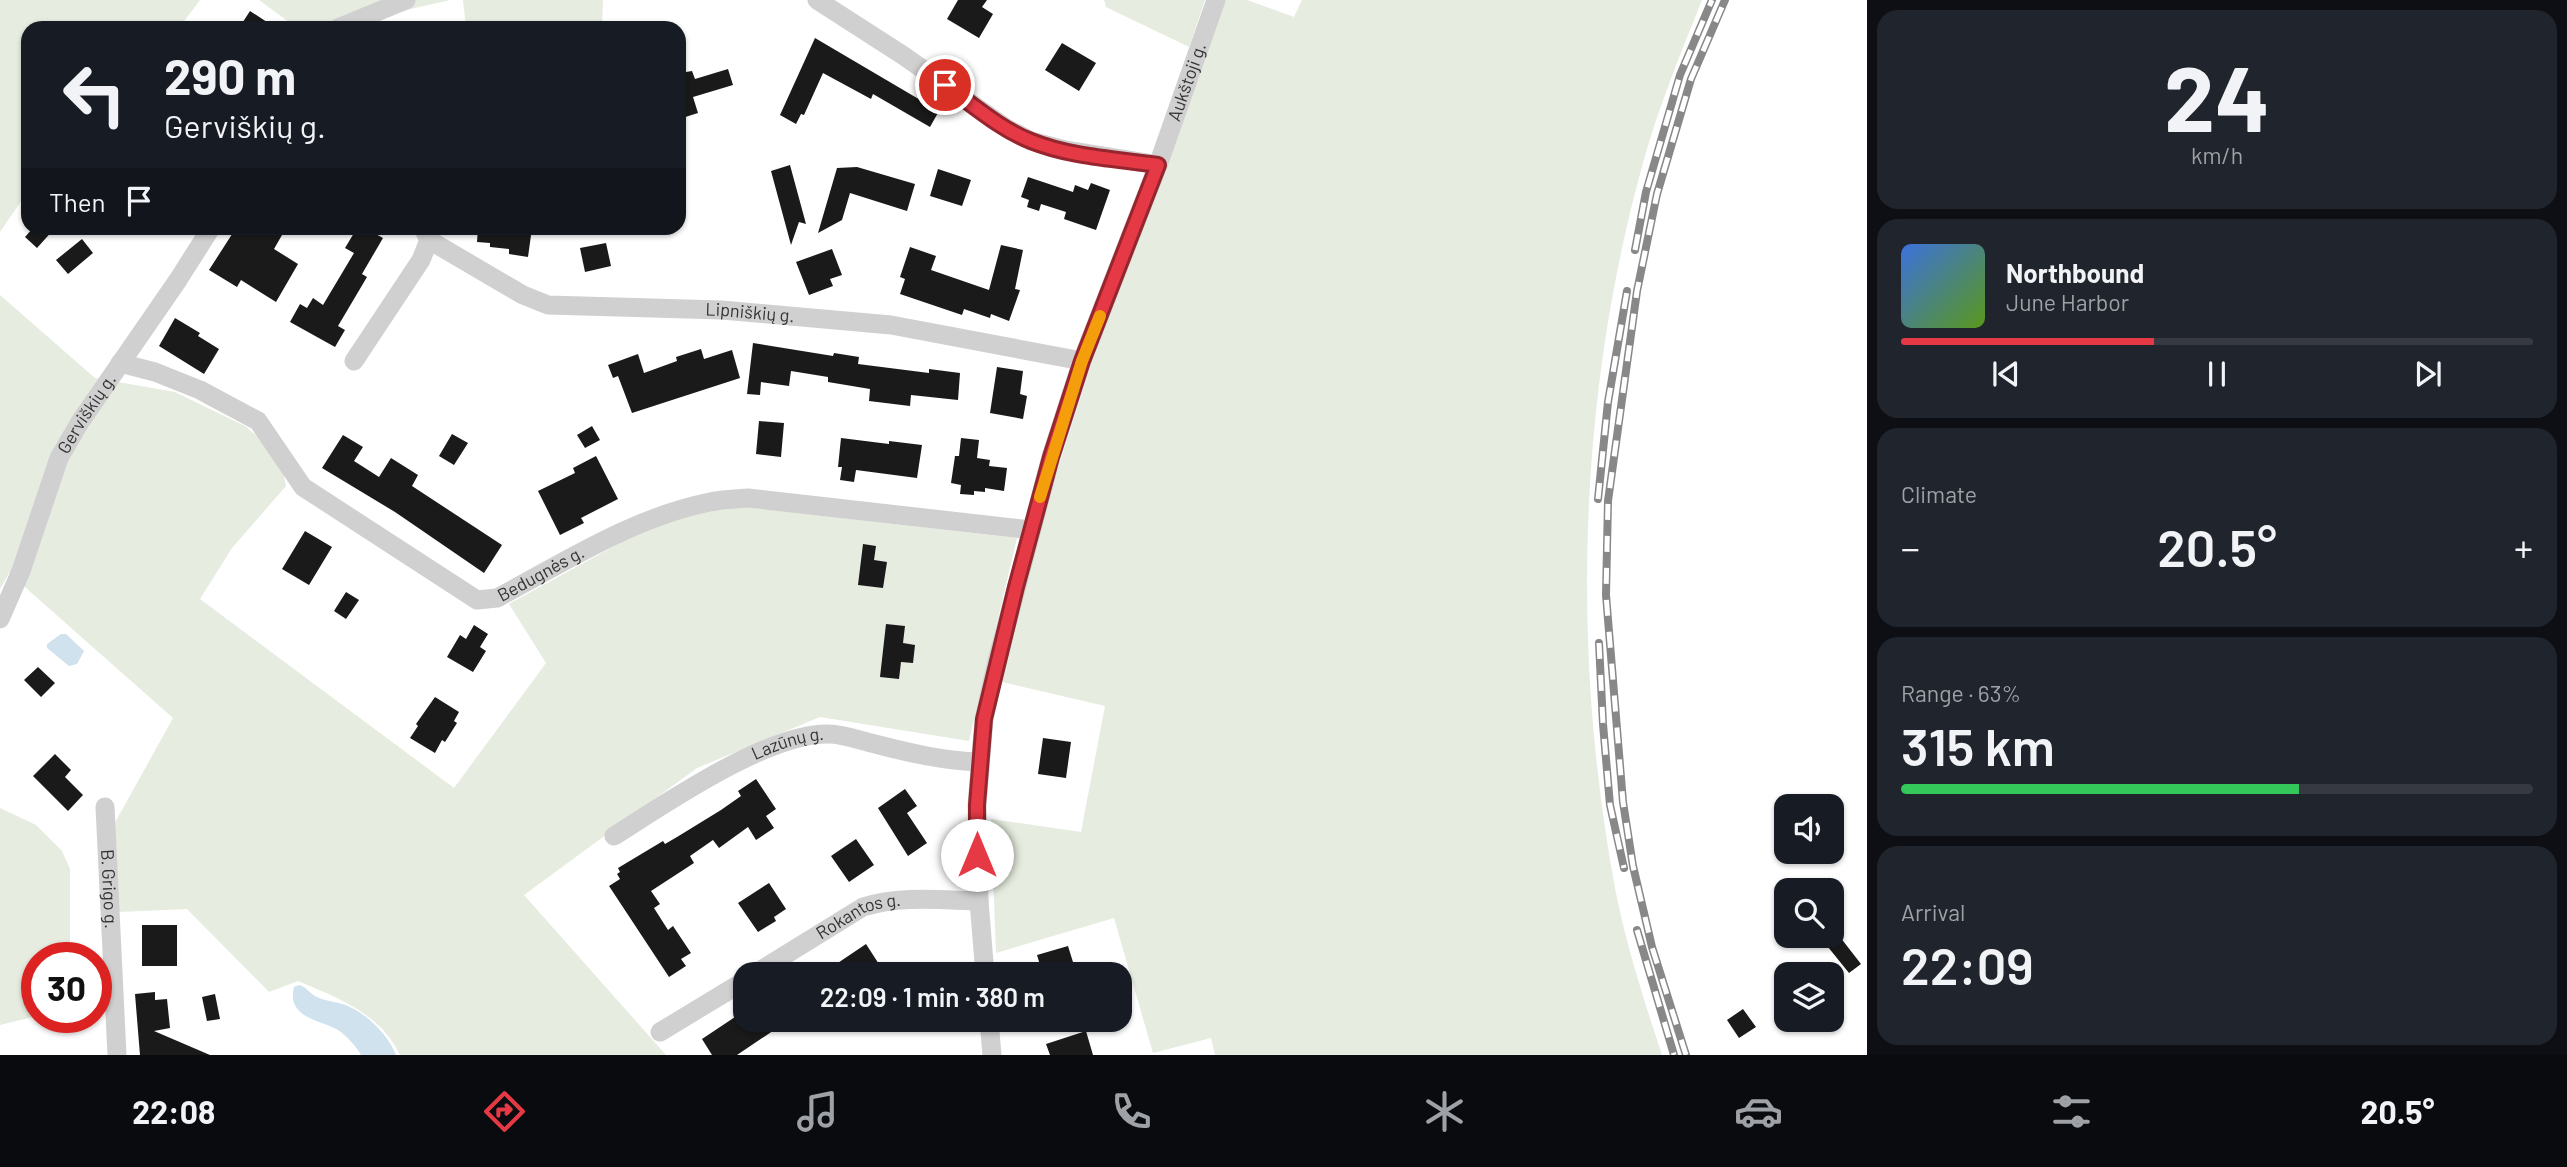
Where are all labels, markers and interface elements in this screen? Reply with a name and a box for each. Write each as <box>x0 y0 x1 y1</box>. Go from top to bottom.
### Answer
street label: Aukštoji g. <box>1162 40 1210 124</box>
text: 24 <box>2164 41 2270 150</box>
text: 290 m <box>164 46 296 105</box>
icon: left <box>49 49 140 140</box>
pin <box>915 55 975 115</box>
icon: arrive <box>926 66 964 104</box>
text: Gerviškių g. <box>164 106 326 144</box>
text: km/h <box>2191 141 2243 169</box>
icon: arrive <box>120 182 158 220</box>
text: Then <box>49 186 106 217</box>
text: Northbound <box>2006 257 2144 288</box>
text: June Harbor <box>2006 288 2129 316</box>
street label: Lipniškių g. <box>705 298 796 326</box>
icon: previous <box>1987 355 2025 393</box>
icon: pause <box>2198 355 2236 393</box>
icon: next <box>2409 355 2447 393</box>
street label: Gerviškių g. <box>52 369 120 457</box>
text: Climate <box>1901 480 1977 508</box>
text: 20.5° <box>2157 515 2277 577</box>
text: − <box>1901 524 1920 570</box>
text: + <box>2514 524 2533 570</box>
street label: Bedugnės g. <box>493 540 588 606</box>
text: Range · 63% <box>1901 679 2021 707</box>
text: 315 km <box>1901 714 2055 776</box>
street label: Lazūnų g. <box>748 722 825 764</box>
map controls <box>1774 794 1844 1032</box>
button: sound <box>1774 794 1844 864</box>
position arrow <box>940 818 1014 892</box>
street label: B. Grigo g. <box>97 849 123 929</box>
button: search <box>1774 878 1844 948</box>
street label: Rokantos g. <box>812 888 902 943</box>
text: Arrival <box>1901 898 1965 926</box>
text: 22:09 <box>1901 933 2034 995</box>
speed limit sign: 30 <box>21 942 112 1033</box>
button: layers <box>1774 962 1844 1032</box>
text: 22:09 · 1 min · 380 m <box>820 981 1045 1012</box>
icon: directions <box>480 1087 529 1136</box>
icon: music <box>793 1087 842 1136</box>
icon: phone <box>1107 1087 1156 1136</box>
icon: climate <box>1420 1087 1469 1136</box>
icon: car <box>1734 1087 1783 1136</box>
icon: filters <box>2047 1087 2096 1136</box>
text: 22:08 <box>132 1092 215 1130</box>
text: 20.5° <box>2361 1092 2435 1130</box>

